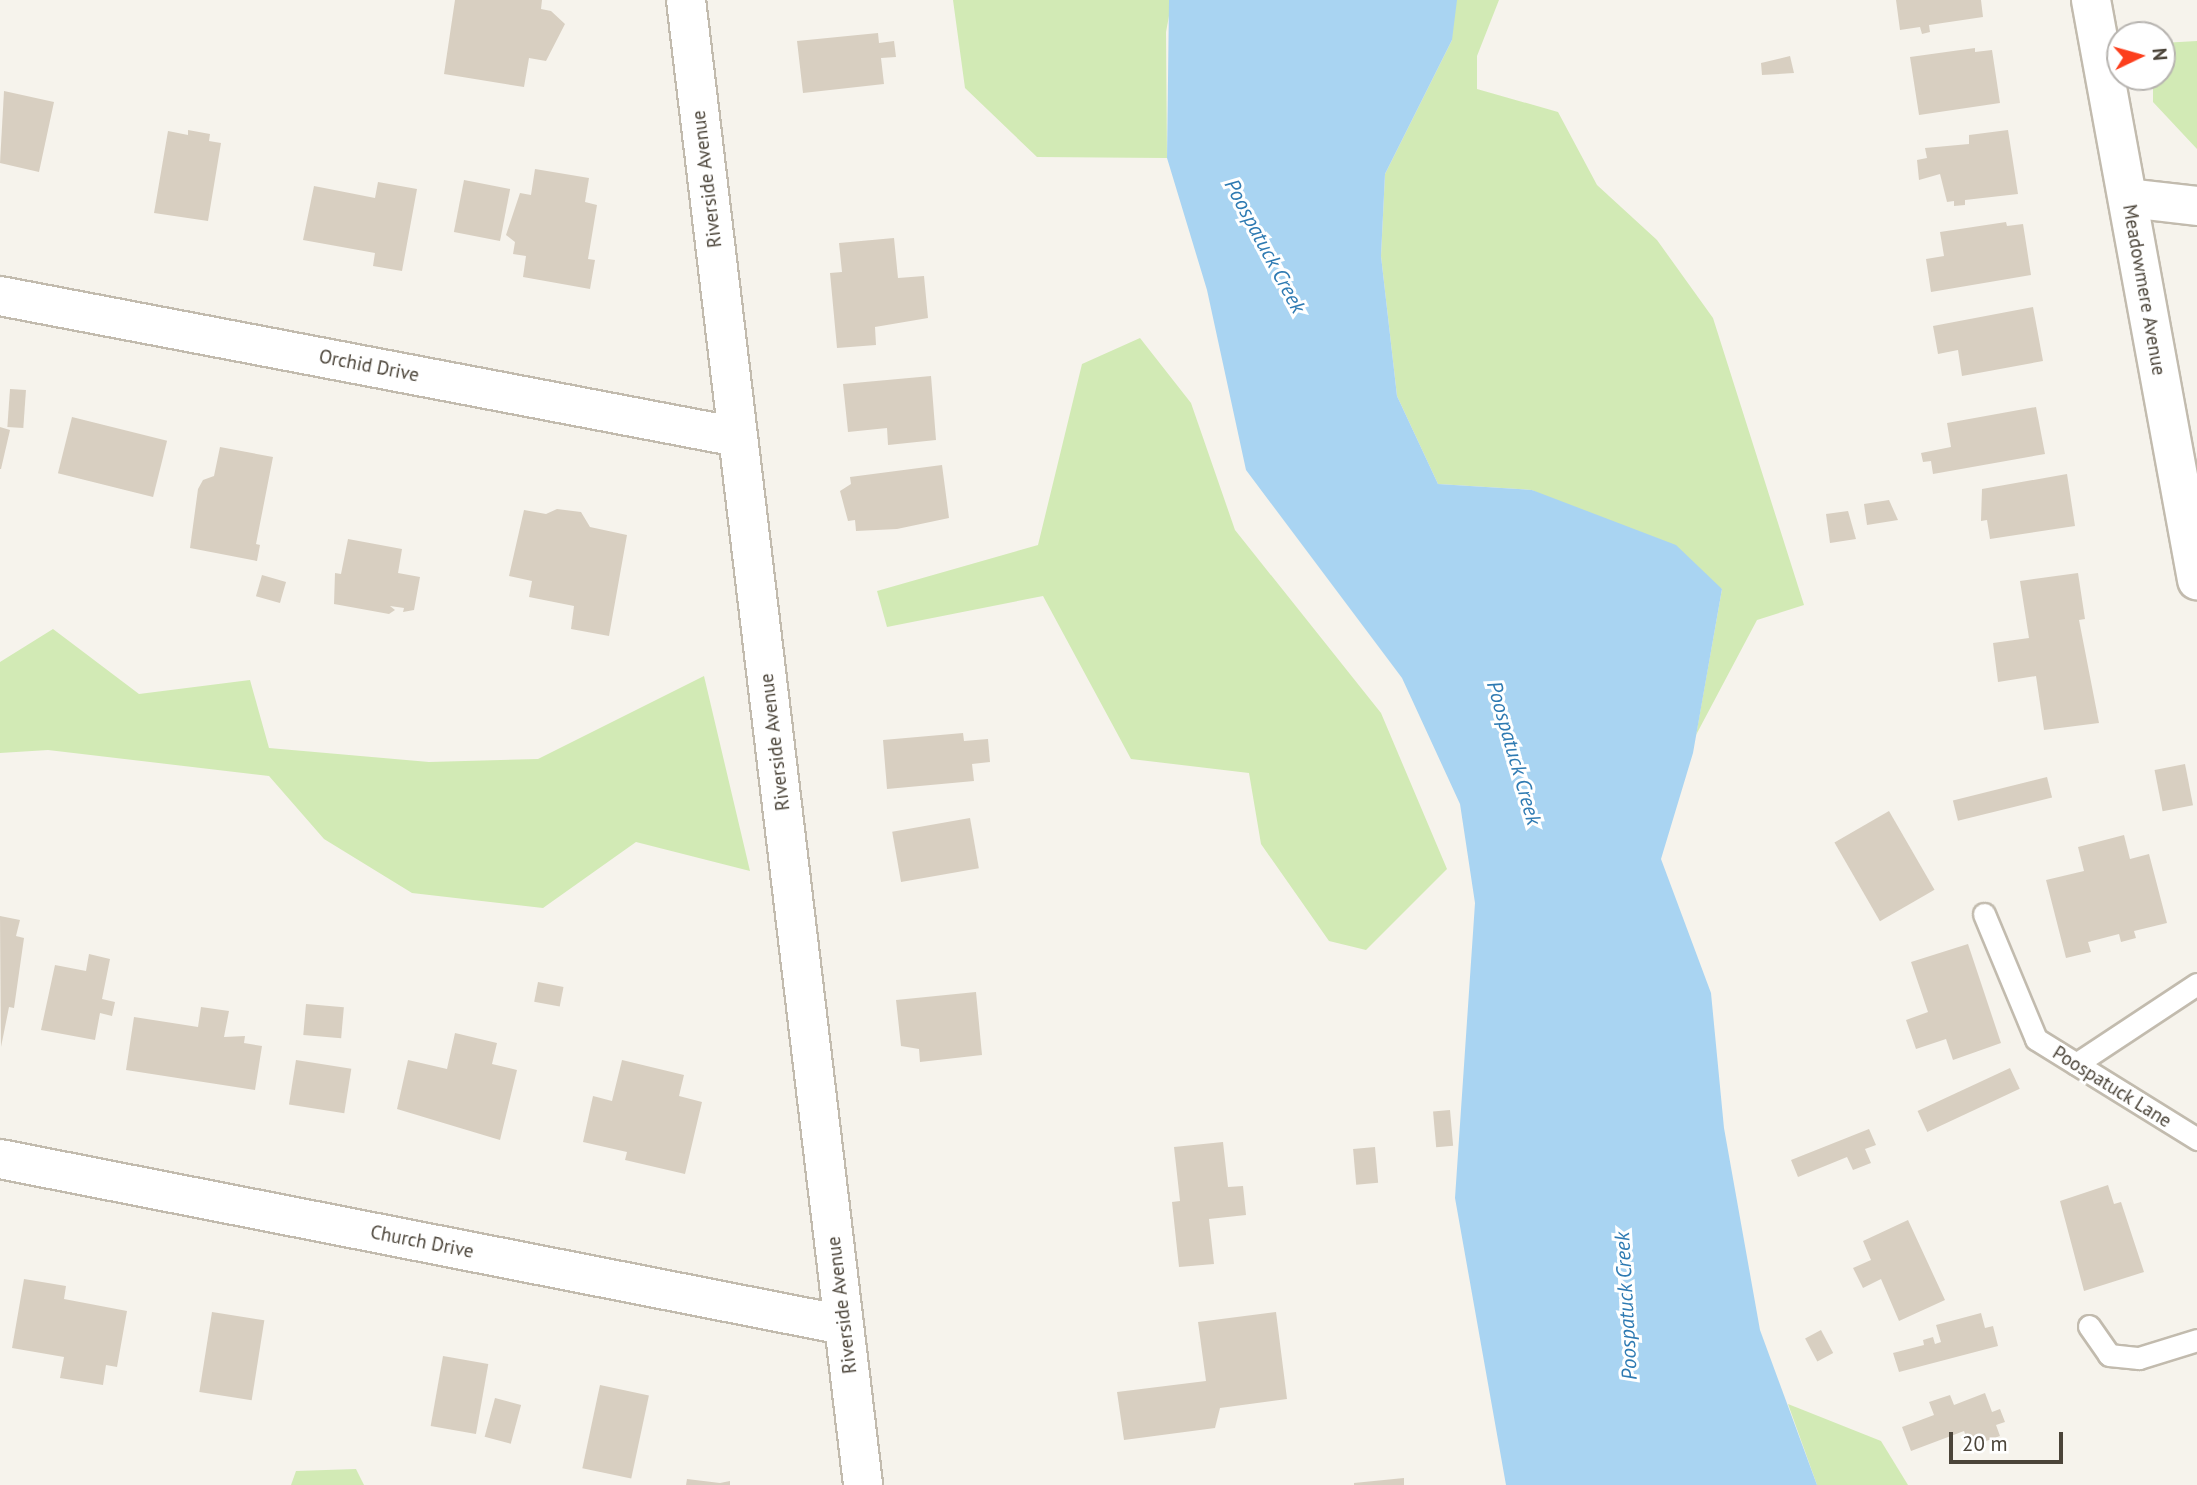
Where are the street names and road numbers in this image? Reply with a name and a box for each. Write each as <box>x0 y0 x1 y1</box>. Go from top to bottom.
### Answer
street label: Riverside Avenue <box>687 109 727 249</box>
street label: Meadowmere Avenue <box>2118 202 2170 378</box>
street label: Orchid Drive <box>317 345 421 387</box>
street label: Riverside Avenue <box>755 672 795 812</box>
street label: Poospatuck Lane <box>2048 1041 2176 1133</box>
street label: Church Drive <box>369 1221 475 1263</box>
street label: Riverside Avenue <box>822 1235 862 1375</box>

